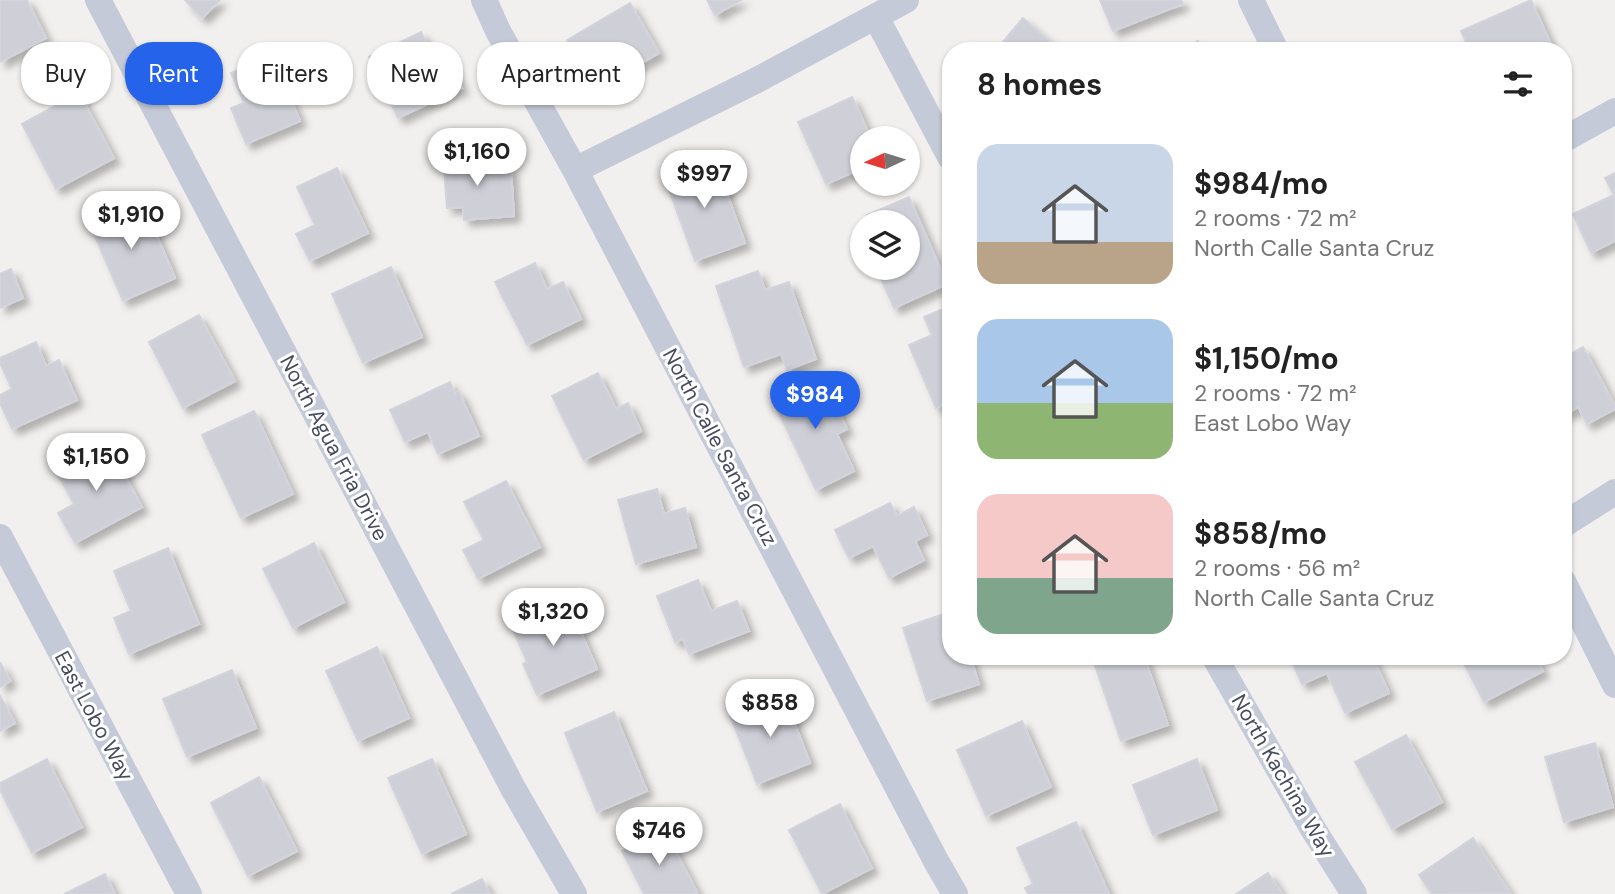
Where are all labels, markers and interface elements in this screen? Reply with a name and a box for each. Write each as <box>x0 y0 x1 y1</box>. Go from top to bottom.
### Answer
chip: Buy <box>21 42 111 105</box>
chip: Rent <box>125 42 223 105</box>
chip: Filters <box>237 42 353 105</box>
chip: New <box>367 42 463 105</box>
chip: Apartment <box>477 42 645 105</box>
text: 8 homes <box>977 65 1102 104</box>
icon: filters <box>1499 65 1537 103</box>
north arrow <box>850 126 920 196</box>
map controls <box>850 126 920 280</box>
pin: $1,160 <box>420 128 534 188</box>
text: $1,160 <box>443 136 511 166</box>
pin: $997 <box>663 150 745 210</box>
text: $997 <box>676 158 732 188</box>
text: $984/mo <box>1194 164 1328 203</box>
icon: home <box>1033 172 1117 256</box>
pin: $1,910 <box>74 191 188 251</box>
text: $1,910 <box>98 199 164 229</box>
text: 2 rooms · 72 m² <box>1194 203 1357 233</box>
button: layers <box>850 210 920 280</box>
text: North Calle Santa Cruz <box>1194 233 1434 263</box>
text: $1,150/mo <box>1194 339 1339 378</box>
street label: North Calle Santa Cruz <box>656 344 784 550</box>
icon: home <box>1033 347 1117 431</box>
street label: North Agua Fria Drive <box>273 350 395 546</box>
pin: $984 <box>774 372 856 431</box>
text: 2 rooms · 72 m² <box>1194 378 1357 408</box>
text: $984 <box>786 379 844 409</box>
text: East Lobo Way <box>1194 408 1351 438</box>
pin: $1,150 <box>39 434 153 493</box>
text: $1,150 <box>63 441 129 471</box>
text: $858/mo <box>1194 514 1327 553</box>
icon: home <box>1033 522 1117 606</box>
text: 2 rooms · 56 m² <box>1194 553 1360 583</box>
text: North Calle Santa Cruz <box>1194 583 1434 613</box>
pin: $1,320 <box>496 588 610 648</box>
text: $1,320 <box>517 596 589 626</box>
street label: East Lobo Way <box>48 646 140 786</box>
pin: $858 <box>729 680 811 739</box>
text: $858 <box>741 687 799 717</box>
street label: North Kachina Way <box>1225 689 1341 863</box>
pin: $746 <box>618 808 700 867</box>
text: $746 <box>632 815 686 845</box>

